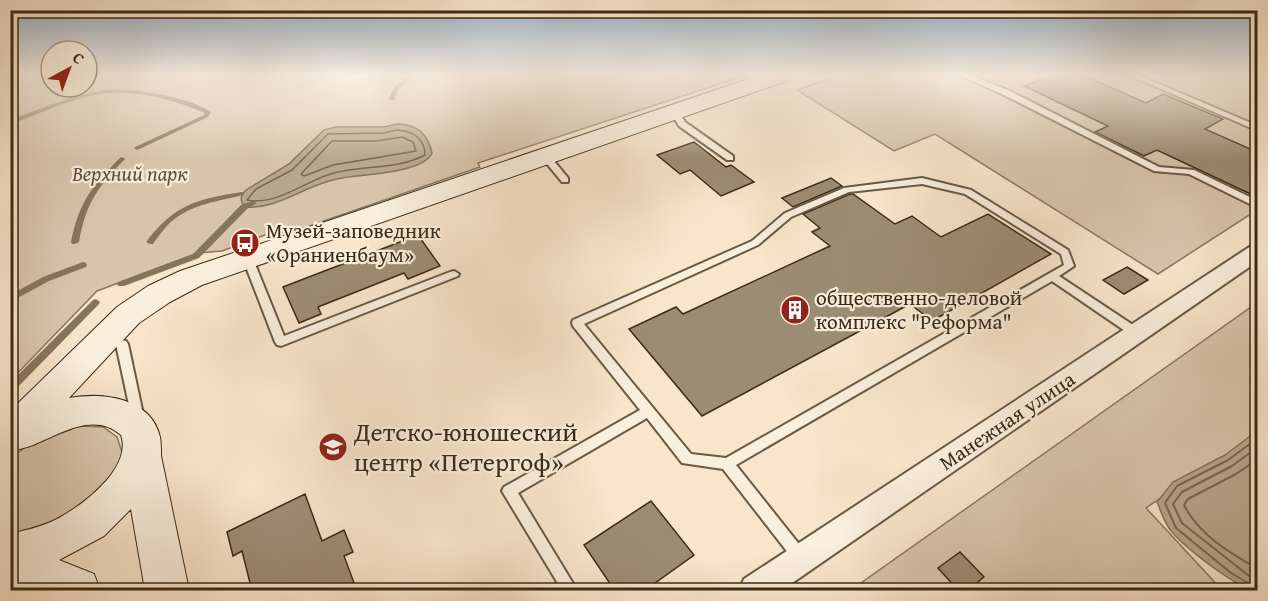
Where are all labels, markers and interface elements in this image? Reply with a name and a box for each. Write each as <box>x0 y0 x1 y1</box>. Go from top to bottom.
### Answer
north arrow <box>39 39 99 99</box>
text: С <box>68 46 90 70</box>
park label: Верхний парк <box>71 158 188 189</box>
place label: Музей-заповедник «Ораниенбаум» <box>266 215 441 270</box>
bus stop icon: Музей-заповедник «Ораниенбаум» <box>229 227 261 259</box>
place label: oбщеcтвенно-деловoй кoмплeкc "Peфoрма" <box>816 282 1022 337</box>
building icon: oбщеcтвенно-деловoй кoмплeкc "Peфoрма" <box>779 294 811 326</box>
street label: Манежная улица <box>933 364 1081 478</box>
place label: Детско-юношеский центр «Петергоф» <box>353 412 578 481</box>
school or university icon: Детско-юношеский центр «Петергоф» <box>317 431 349 463</box>

